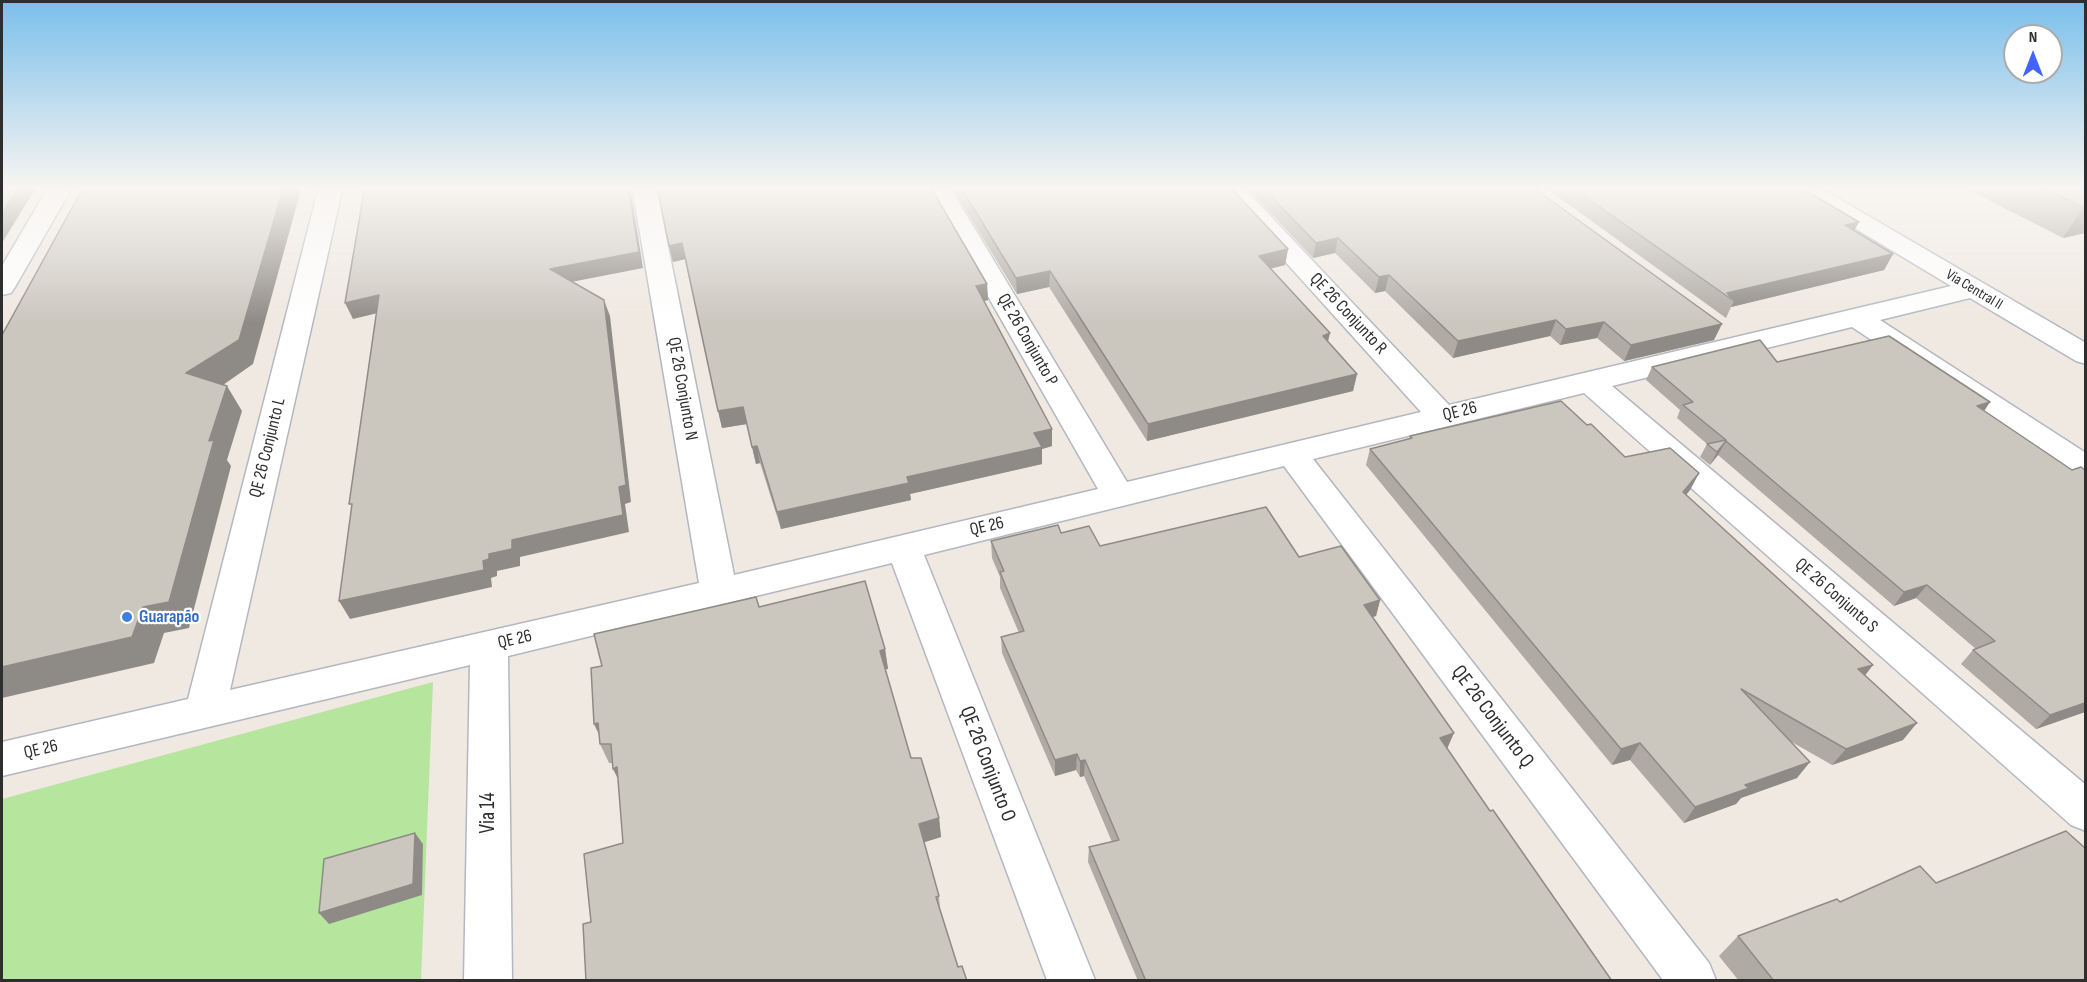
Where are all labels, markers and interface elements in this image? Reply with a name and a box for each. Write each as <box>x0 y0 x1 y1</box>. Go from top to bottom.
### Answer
north arrow <box>2003 24 2063 84</box>
text: N <box>2029 28 2037 47</box>
street label: Via Central II <box>1942 266 2006 314</box>
street label: QE 26 Conjunto R <box>1305 269 1391 359</box>
street label: QE 26 Conjunto P <box>992 290 1062 390</box>
street label: QE 26 Conjunto N <box>662 336 702 442</box>
street label: QE 26 Conjunto L <box>245 396 291 500</box>
street label: QE 26 <box>1441 397 1479 427</box>
street label: QE 26 <box>968 513 1006 541</box>
street label: QE 26 Conjunto S <box>1790 554 1882 638</box>
place label: Guarapão <box>139 606 199 628</box>
marker: Guarapão <box>120 610 134 624</box>
street label: QE 26 <box>496 626 534 654</box>
street label: QE 26 Conjunto Q <box>1445 661 1539 773</box>
street label: QE 26 Conjunto O <box>953 703 1021 825</box>
street label: QE 26 <box>22 736 60 764</box>
street label: Via 14 <box>476 793 502 833</box>

